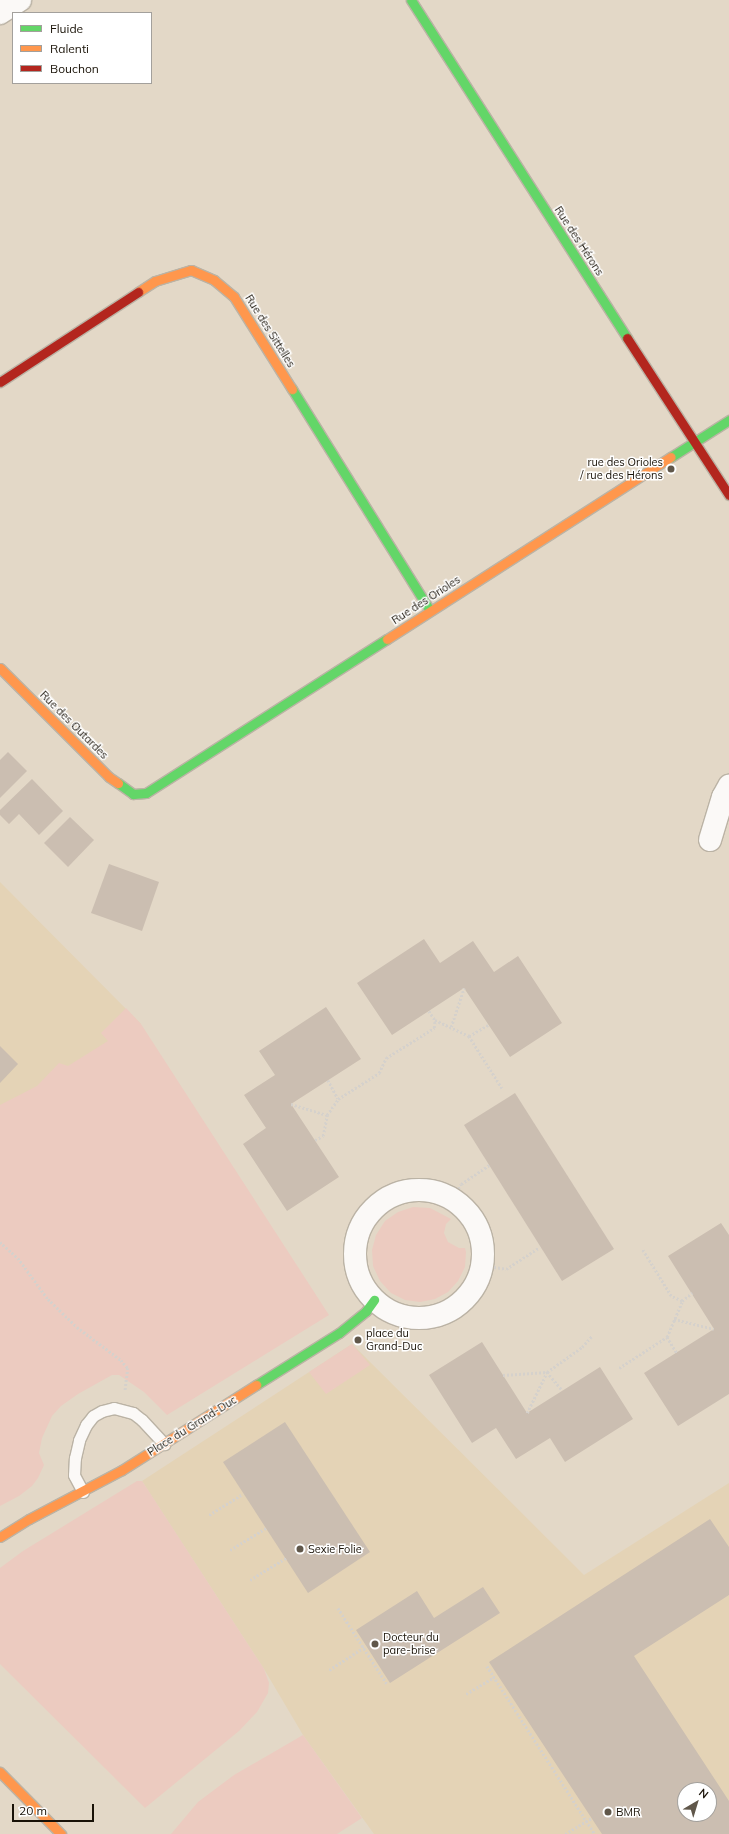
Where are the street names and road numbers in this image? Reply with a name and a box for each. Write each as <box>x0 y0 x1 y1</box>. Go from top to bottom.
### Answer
street label: Rue des Hérons <box>552 204 606 278</box>
street label: Rue des Sittelles <box>242 292 298 370</box>
street label: Rue des Orioles <box>389 573 463 627</box>
street label: Rue des Outardes <box>37 688 111 762</box>
street label: Place du Grand-Duc <box>145 1393 239 1459</box>

